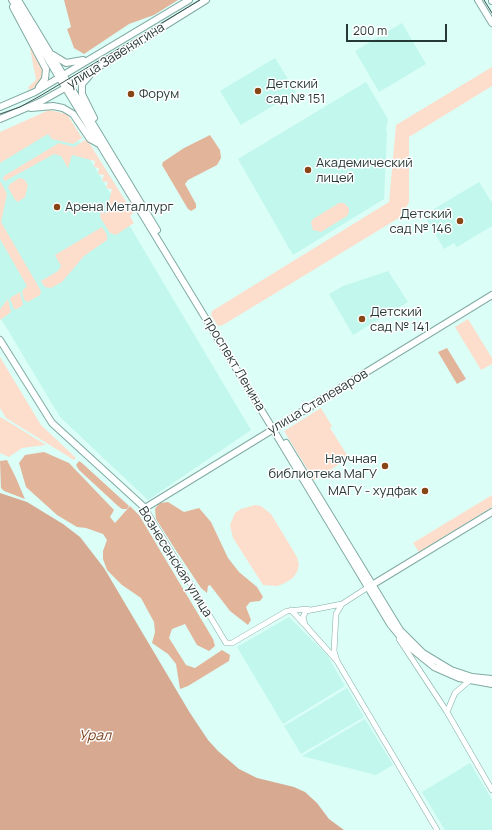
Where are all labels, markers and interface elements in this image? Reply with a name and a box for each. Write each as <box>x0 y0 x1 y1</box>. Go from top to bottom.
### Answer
scale bar <box>348 16 449 42</box>
street label: улица Завенягина <box>64 20 168 92</box>
text: 200 m <box>353 22 387 39</box>
place label: Детский сад № 151 <box>266 76 325 107</box>
place label: Форум <box>139 86 179 102</box>
marker: Детский сад № 151 <box>253 86 263 96</box>
marker: Форум <box>126 89 136 99</box>
place label: Академический лицей <box>316 155 413 186</box>
marker: Академический лицей <box>303 165 313 175</box>
place label: Арена Металлург <box>65 199 174 215</box>
marker: Арена Металлург <box>52 202 62 212</box>
place label: Детский сад № 146 <box>389 206 452 237</box>
marker: Детский сад № 146 <box>455 216 465 226</box>
place label: Детский сад № 141 <box>370 304 430 335</box>
street label: проспект Ленина <box>200 314 268 414</box>
marker: Детский сад № 141 <box>357 314 367 324</box>
street label: улица Сталеваров <box>265 366 371 438</box>
place label: Научная библиотека МаГУ <box>268 451 377 482</box>
marker: Научная библиотека МаГУ <box>380 461 390 471</box>
place label: МАГУ - худфак <box>328 483 417 499</box>
marker: МАГУ - худфак <box>420 486 430 496</box>
street label: Вознесенская улица <box>135 504 215 620</box>
water label: Урал <box>79 728 111 744</box>

